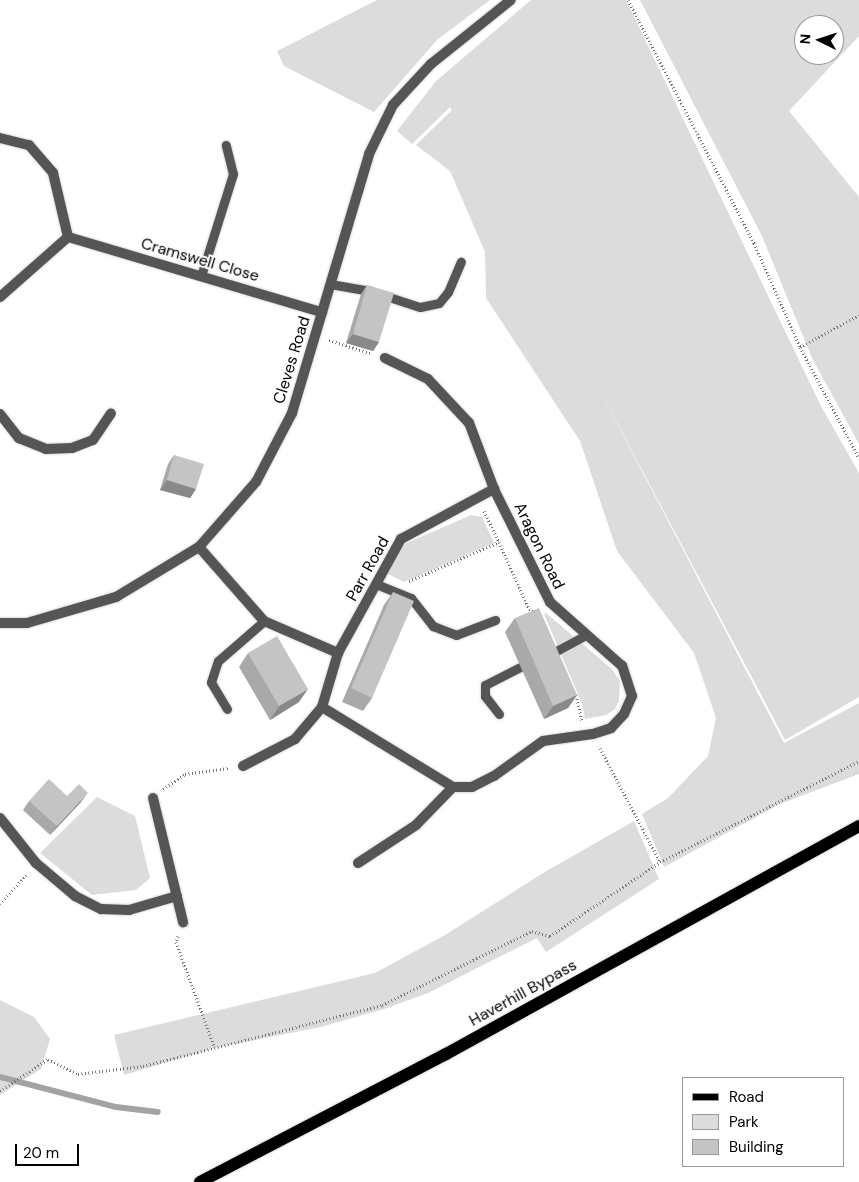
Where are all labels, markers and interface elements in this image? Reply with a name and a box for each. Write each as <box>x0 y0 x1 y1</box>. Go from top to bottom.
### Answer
north arrow <box>794 15 844 65</box>
text: N <box>796 33 814 45</box>
street label: Cramswell Close <box>139 234 261 286</box>
street label: Cleves Road <box>270 314 314 406</box>
street label: Aragon Road <box>510 500 568 592</box>
street label: Parr Road <box>342 533 394 605</box>
street label: Haverhill Bypass <box>466 955 580 1031</box>
legend <box>682 1077 844 1167</box>
text: Road <box>729 1087 764 1107</box>
text: Park <box>729 1112 759 1132</box>
scale bar <box>18 1134 81 1166</box>
text: Building <box>729 1137 784 1157</box>
text: 20 m <box>23 1143 59 1163</box>

